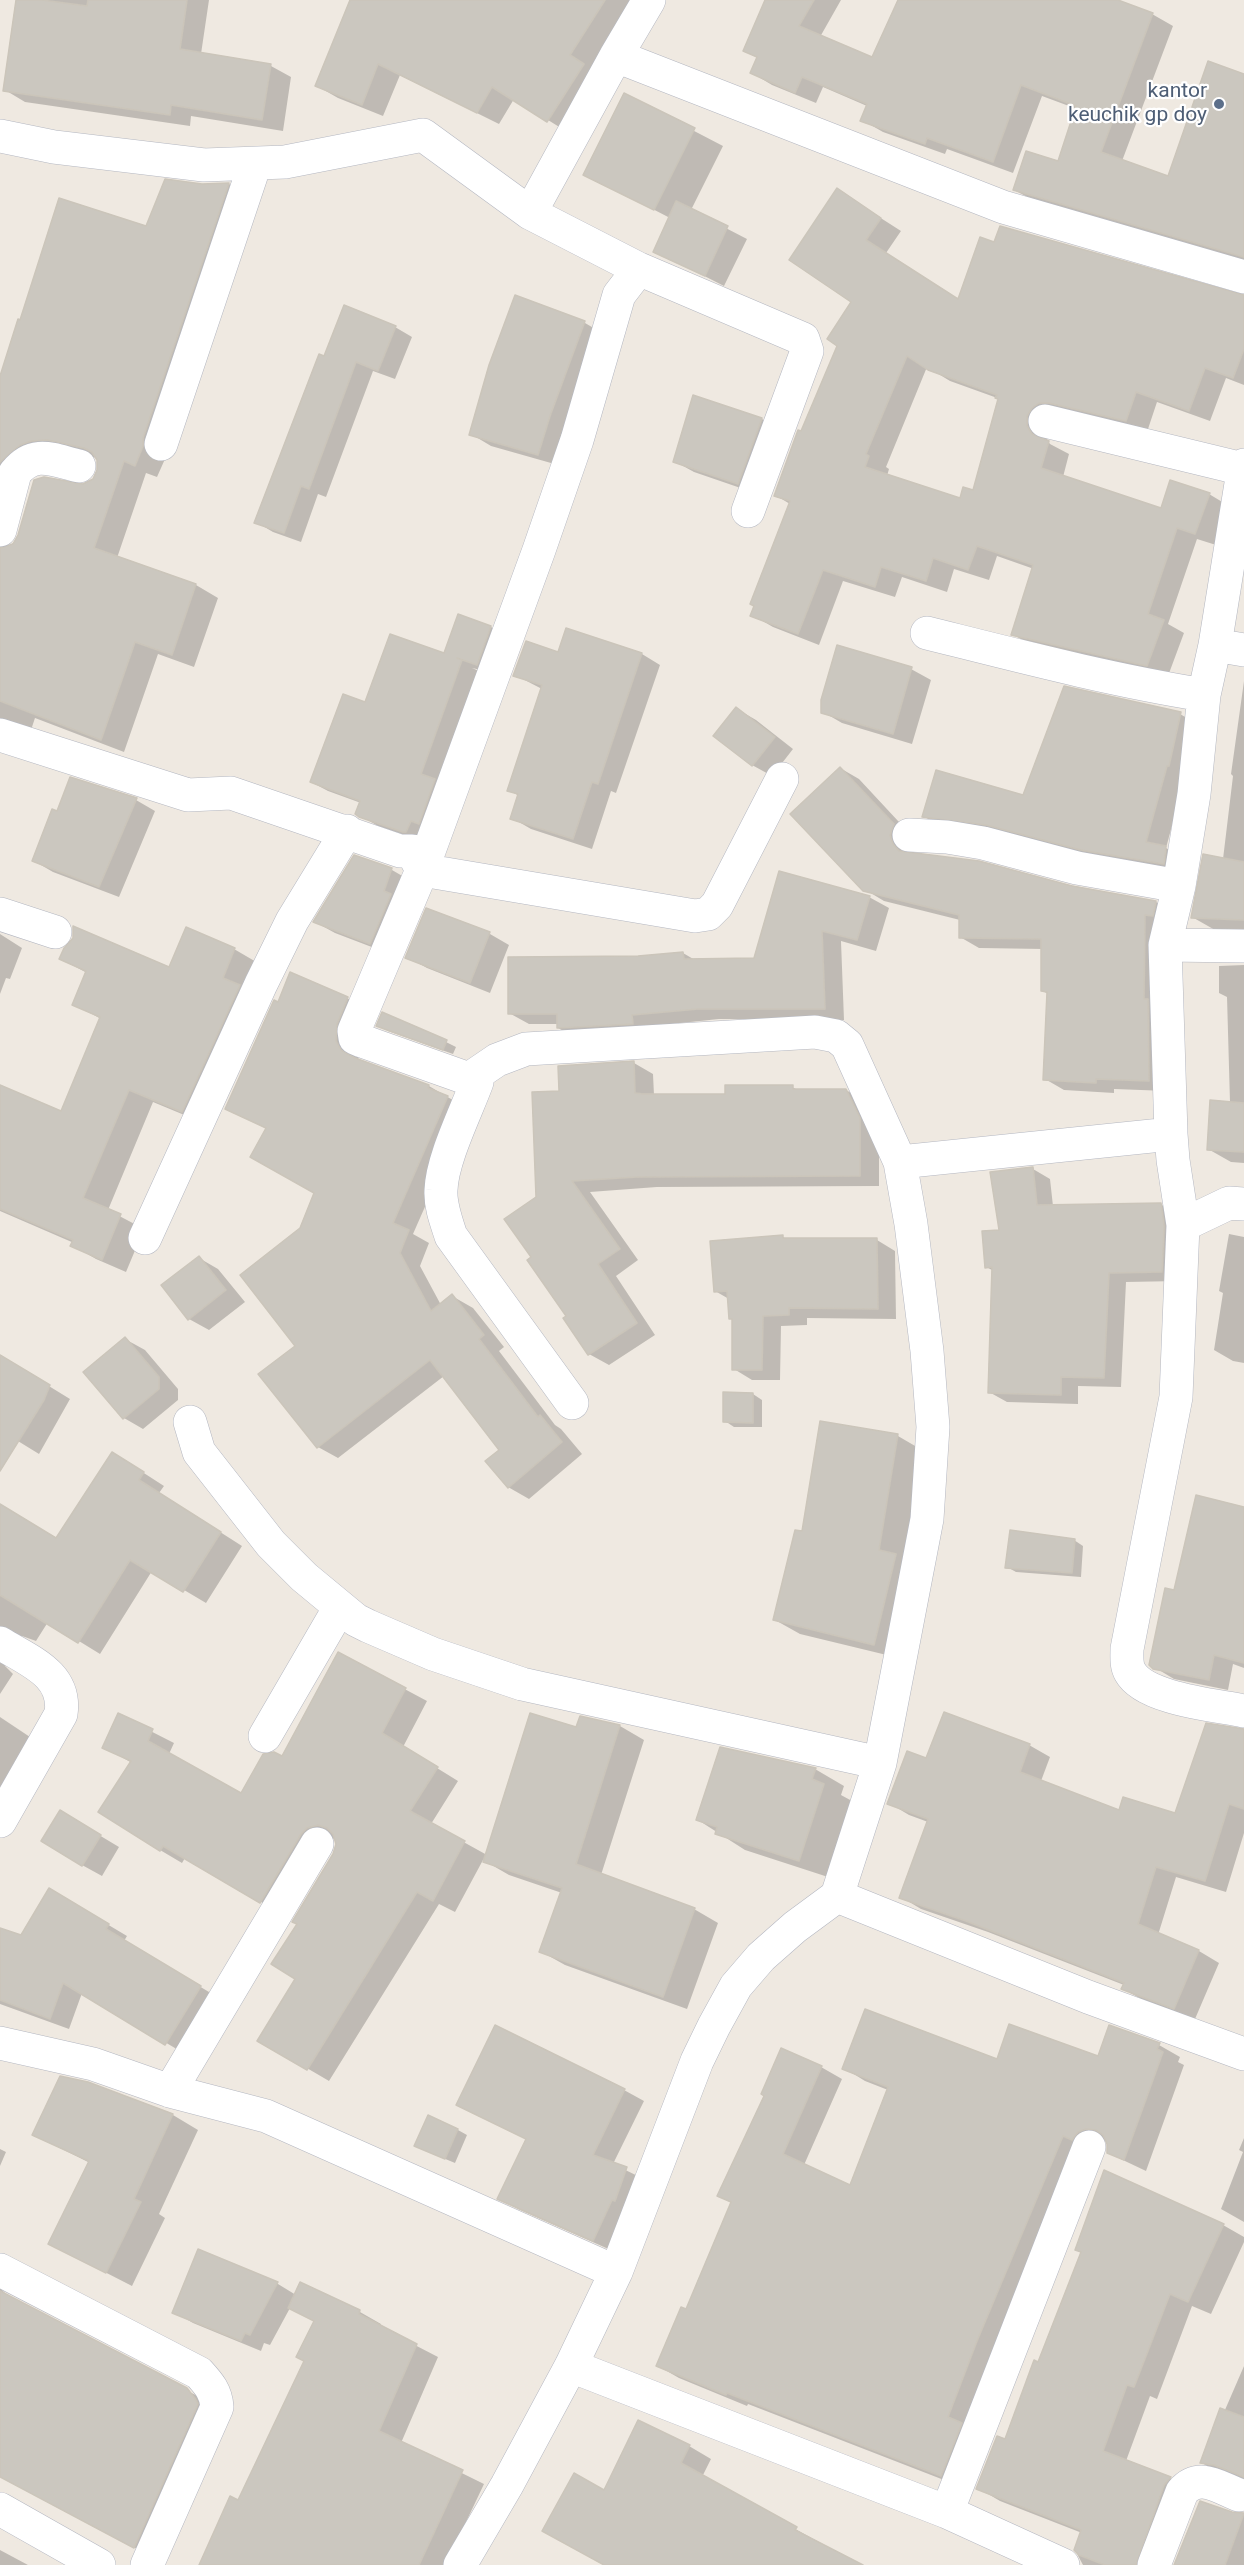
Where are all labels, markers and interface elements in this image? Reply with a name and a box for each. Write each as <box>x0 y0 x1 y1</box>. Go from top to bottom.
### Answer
place label: kantor keuchik gp doy <box>1068 79 1207 129</box>
marker: kantor keuchik gp doy <box>1212 97 1226 111</box>

